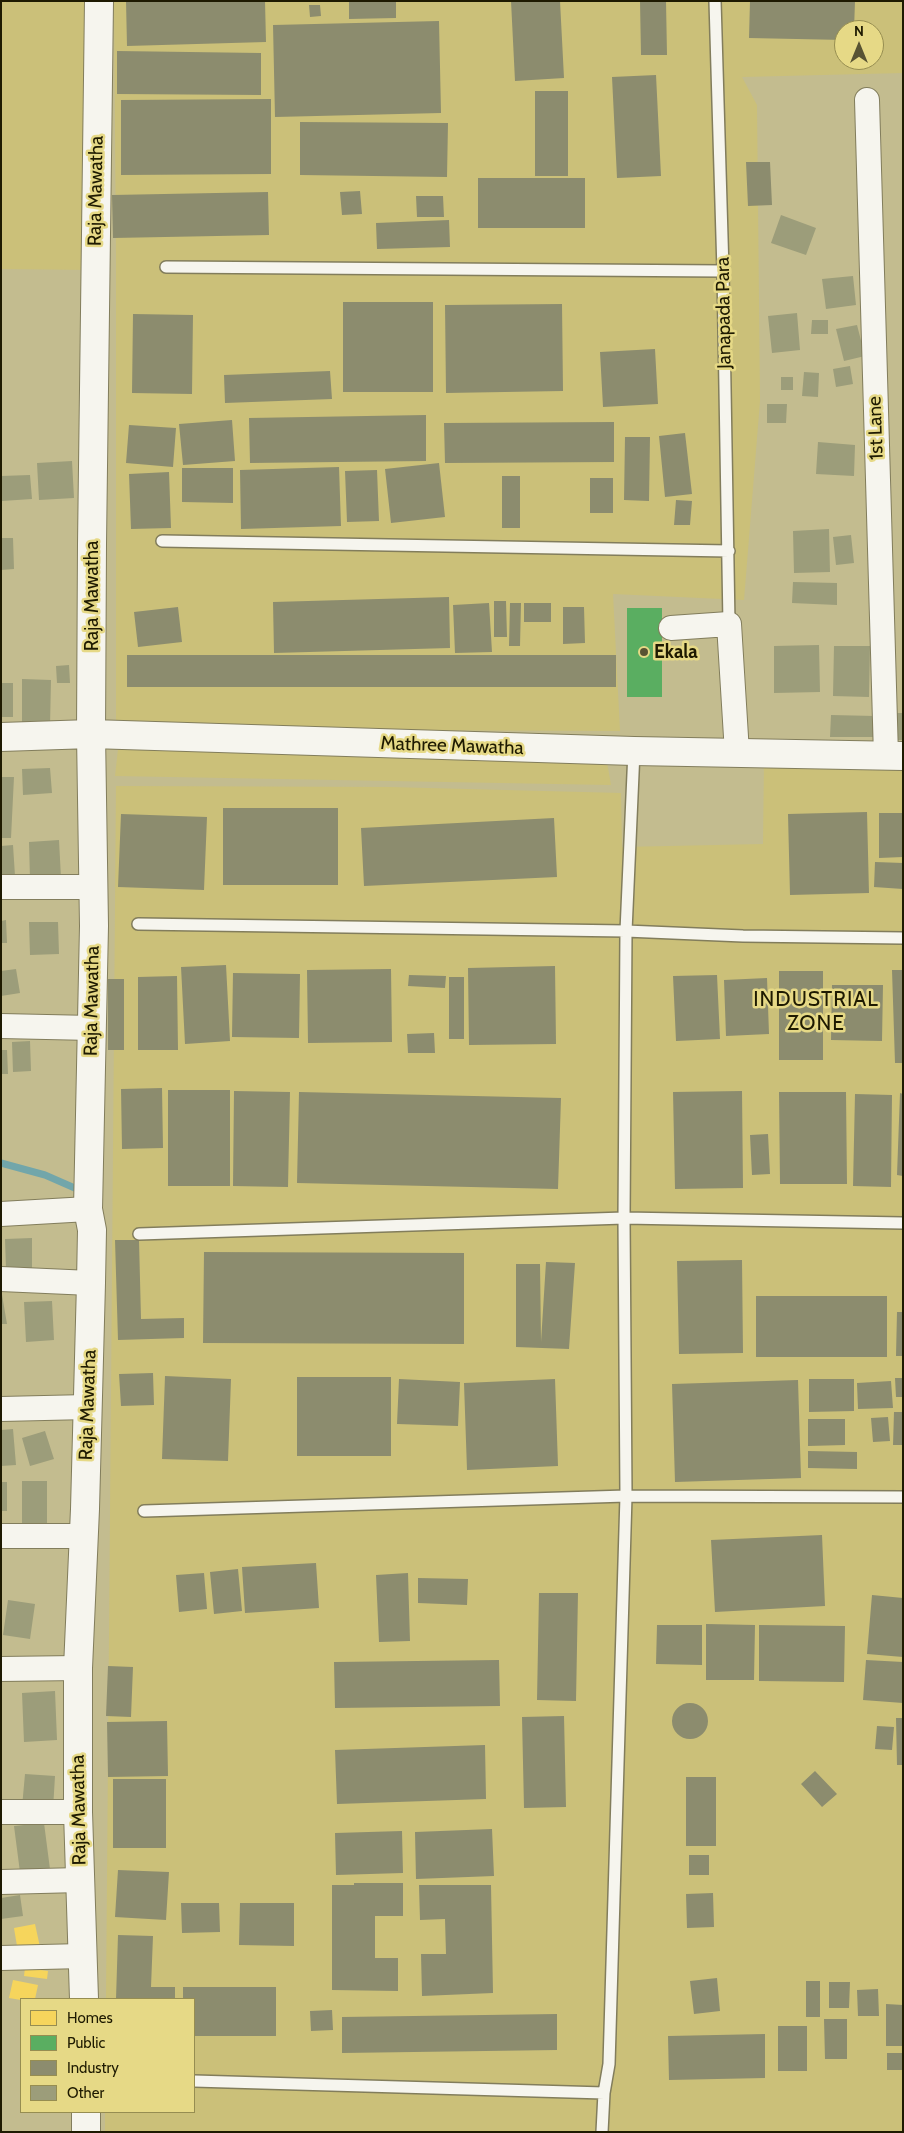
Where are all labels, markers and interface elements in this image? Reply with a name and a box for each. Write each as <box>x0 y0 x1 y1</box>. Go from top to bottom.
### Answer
north arrow <box>834 20 884 70</box>
text: N <box>854 22 864 40</box>
street label: Raja Mawatha <box>84 136 108 246</box>
street label: Janapada Para <box>712 257 736 369</box>
street label: 1st Lane <box>863 396 889 460</box>
street label: Raja Mawatha <box>81 541 103 651</box>
place label: Ekala <box>654 641 698 663</box>
marker: Ekala <box>638 646 650 658</box>
street label: Mathree Mawatha <box>380 732 524 760</box>
street label: Raja Mawatha <box>80 946 104 1056</box>
district label: INDUSTRIAL ZONE <box>752 987 880 1037</box>
street label: Raja Mawatha <box>75 1349 101 1461</box>
street label: Raja Mawatha <box>67 1755 91 1865</box>
legend <box>20 1998 195 2113</box>
text: Homes <box>67 2009 113 2027</box>
text: Public <box>67 2034 105 2052</box>
text: Industry <box>67 2059 119 2077</box>
text: Other <box>67 2084 104 2102</box>

